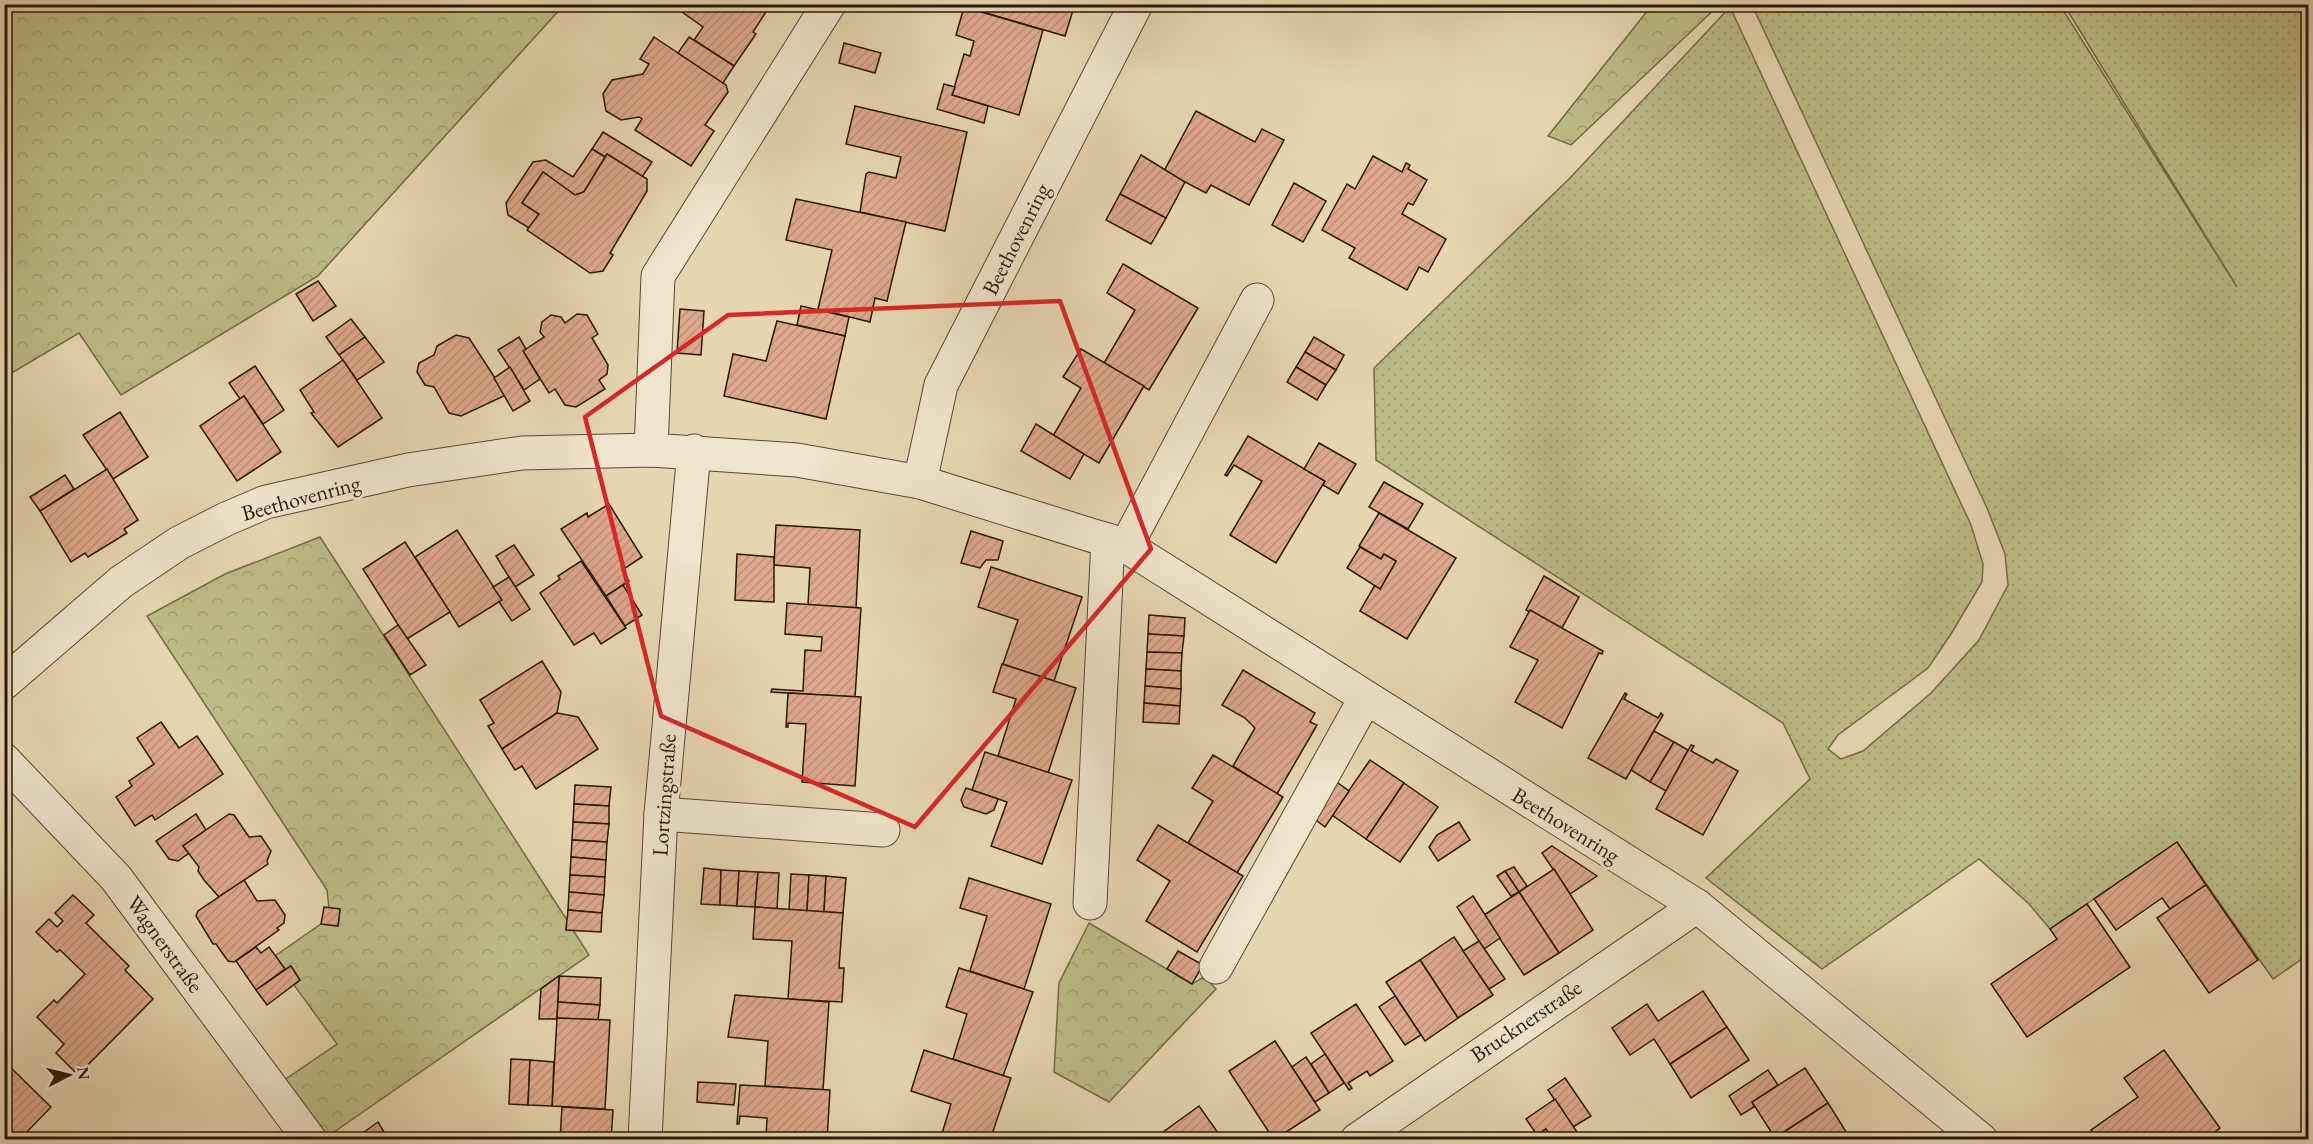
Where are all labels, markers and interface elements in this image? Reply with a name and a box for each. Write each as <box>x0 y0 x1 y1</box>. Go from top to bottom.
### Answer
street label: Beethovenring <box>975 178 1057 300</box>
street label: Beethovenring <box>238 468 364 528</box>
street label: Lortzingstraße <box>645 732 683 857</box>
street label: Beethovenring <box>1507 780 1626 870</box>
street label: Wagnerstraße <box>120 890 210 999</box>
street label: Brucknerstraße <box>1465 973 1588 1069</box>
north arrow <box>39 1045 99 1105</box>
text: N <box>72 1066 95 1081</box>

